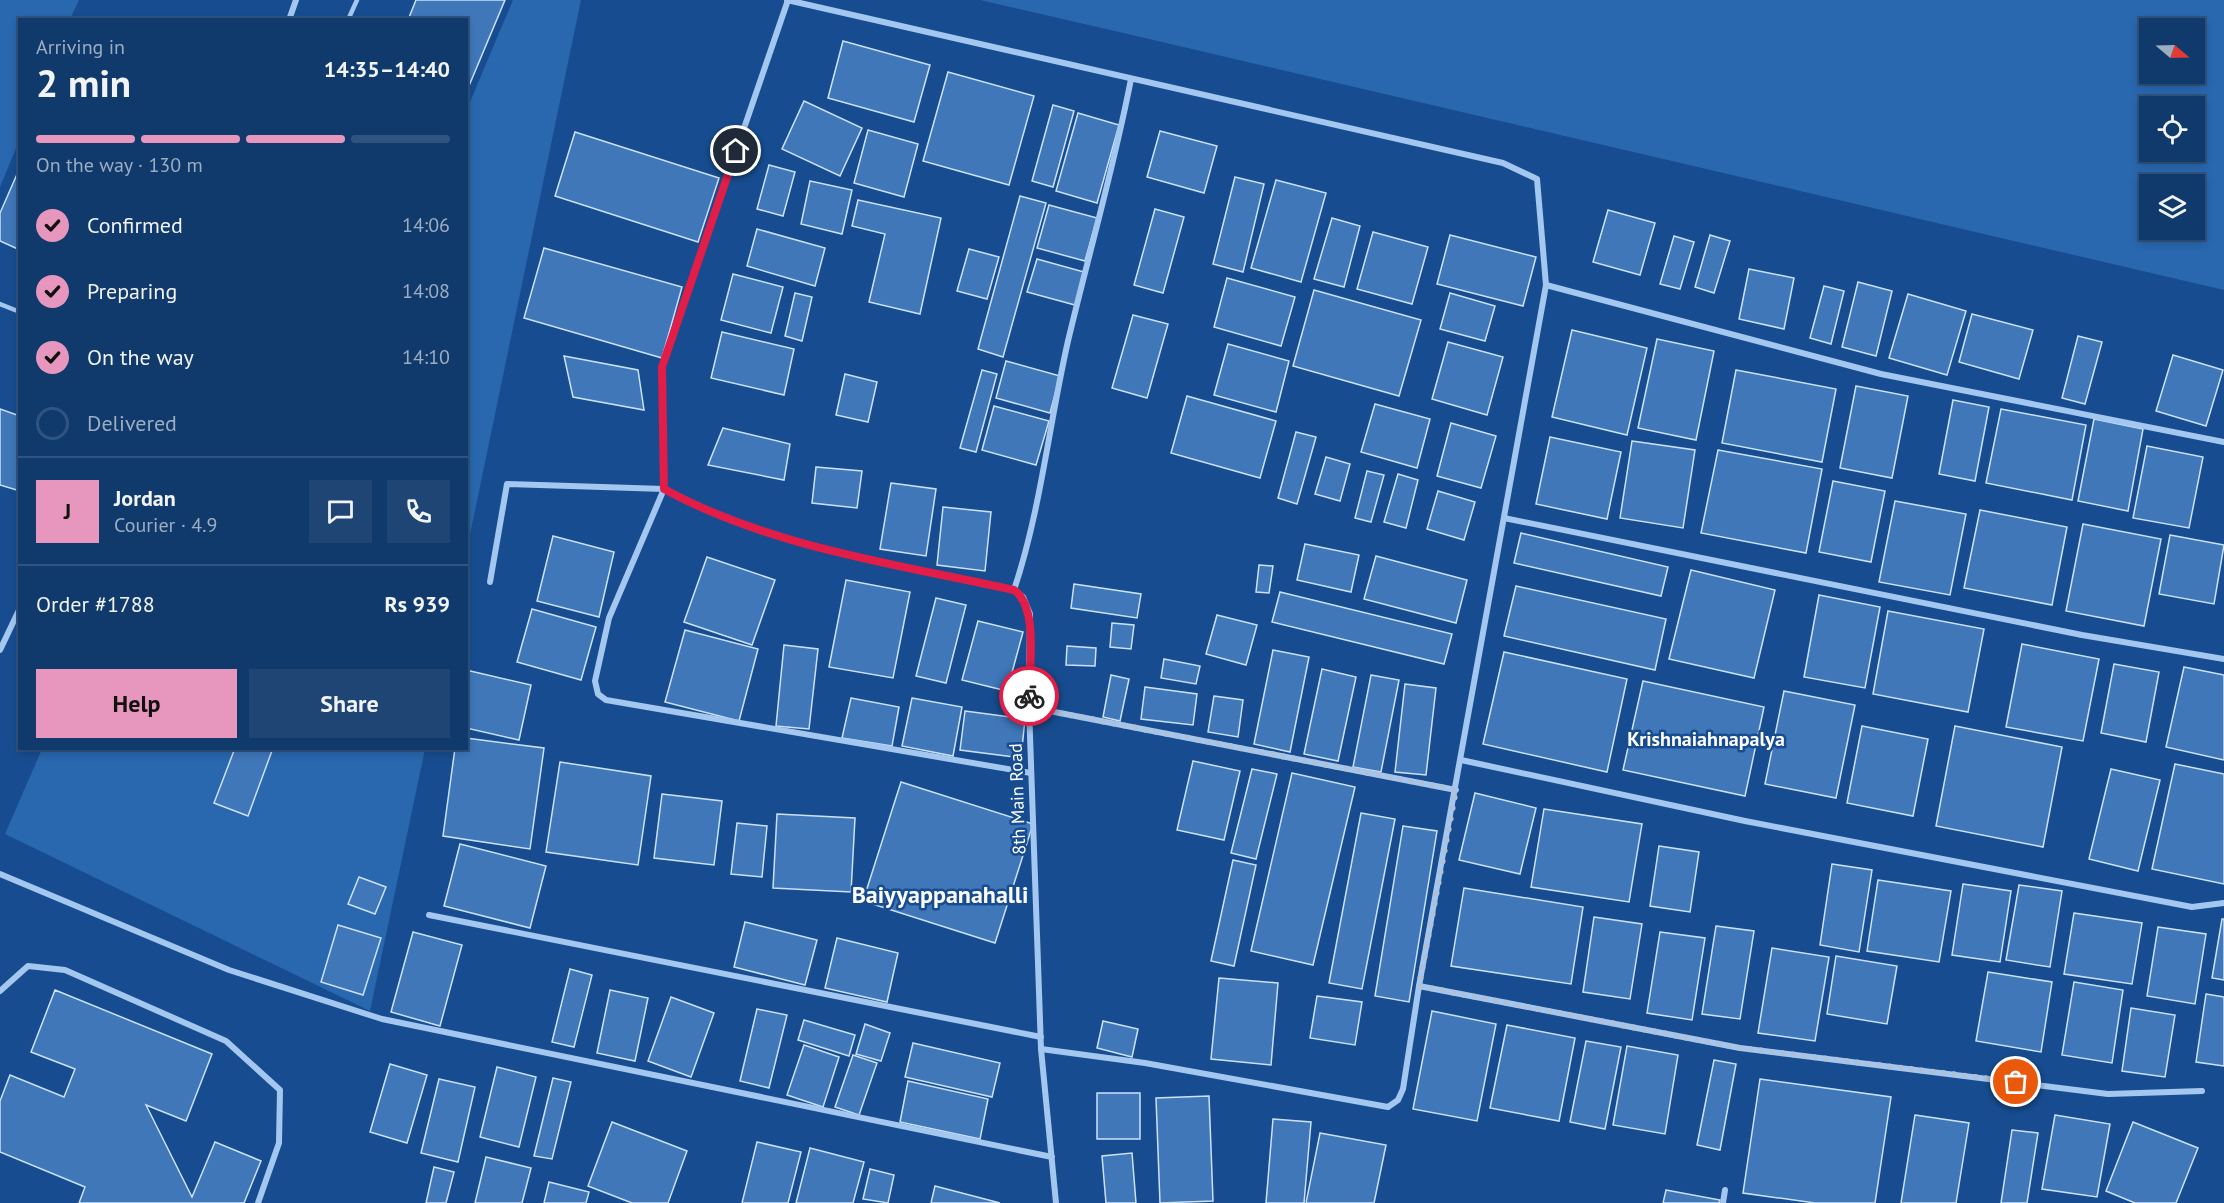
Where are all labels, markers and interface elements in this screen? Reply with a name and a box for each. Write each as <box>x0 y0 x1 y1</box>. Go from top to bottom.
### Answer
north arrow <box>2139 18 2205 84</box>
map controls <box>2139 18 2205 240</box>
text: Arriving in <box>36 34 125 60</box>
text: 14:35–14:40 <box>324 55 450 83</box>
text: 2 min <box>36 57 131 108</box>
button: locate <box>2139 96 2205 162</box>
pin <box>710 125 761 176</box>
icon: home <box>719 134 752 167</box>
text: On the way · 130 m <box>36 152 203 178</box>
button: layers <box>2139 174 2205 240</box>
icon: check <box>36 209 69 242</box>
text: Confirmed <box>87 211 183 239</box>
text: 14:06 <box>402 212 450 238</box>
icon: check <box>36 275 69 308</box>
text: Preparing <box>87 277 177 305</box>
text: 14:08 <box>402 278 450 304</box>
icon: check <box>36 341 69 374</box>
text: On the way <box>87 343 194 371</box>
text: 14:10 <box>402 344 450 370</box>
text: Delivered <box>87 409 177 437</box>
button: chat <box>309 480 372 543</box>
button: phone <box>387 480 450 543</box>
text: Jordan <box>114 484 176 512</box>
text: J <box>64 497 71 525</box>
text: Courier · 4.9 <box>114 512 217 538</box>
text: Order #1788 <box>36 590 155 618</box>
text: Rs 939 <box>384 590 450 618</box>
courier <box>999 666 1059 726</box>
button: Help <box>36 669 237 738</box>
button: Share <box>249 669 450 738</box>
icon: bike <box>1013 680 1046 713</box>
district label: Krishnaiahnapalya <box>1627 726 1785 752</box>
street label: 8th Main Road <box>1004 743 1030 855</box>
district label: Baiyyappanahalli <box>852 879 1028 910</box>
pin <box>1990 1056 2041 1107</box>
icon: bag <box>1999 1065 2032 1098</box>

